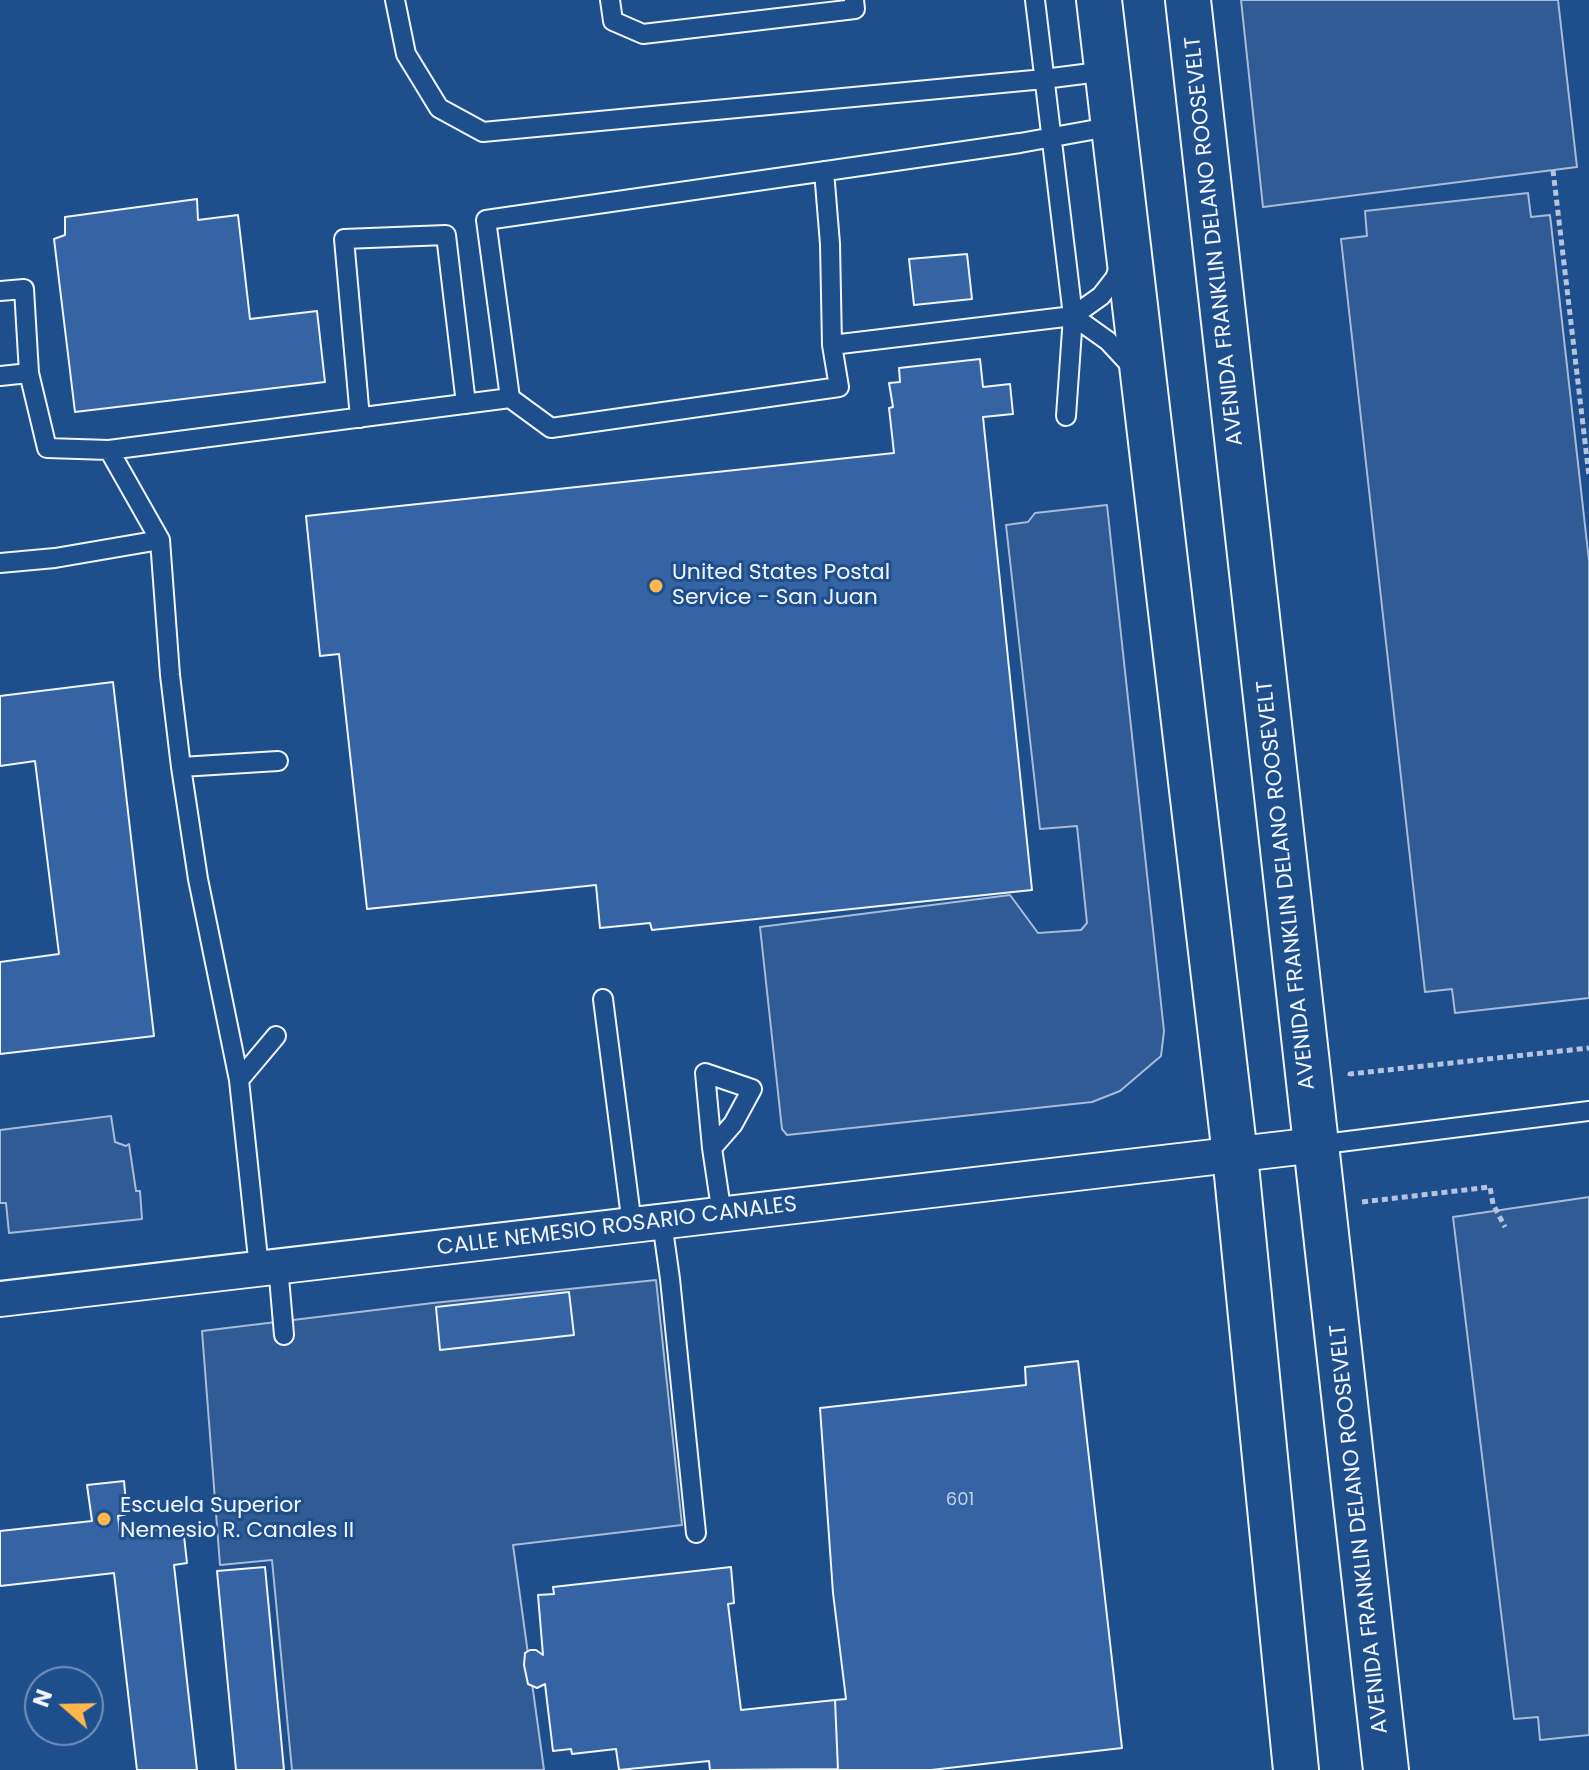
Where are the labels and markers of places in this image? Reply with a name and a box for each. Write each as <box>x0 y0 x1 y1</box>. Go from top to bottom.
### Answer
place label: United States Postal Service - San Juan <box>672 560 890 612</box>
marker: United States Postal Service - San Juan <box>647 577 665 595</box>
place label: Escuela Superior Nemesio R. Canales II <box>120 1493 354 1544</box>
marker: Escuela Superior Nemesio R. Canales II <box>95 1510 113 1528</box>

